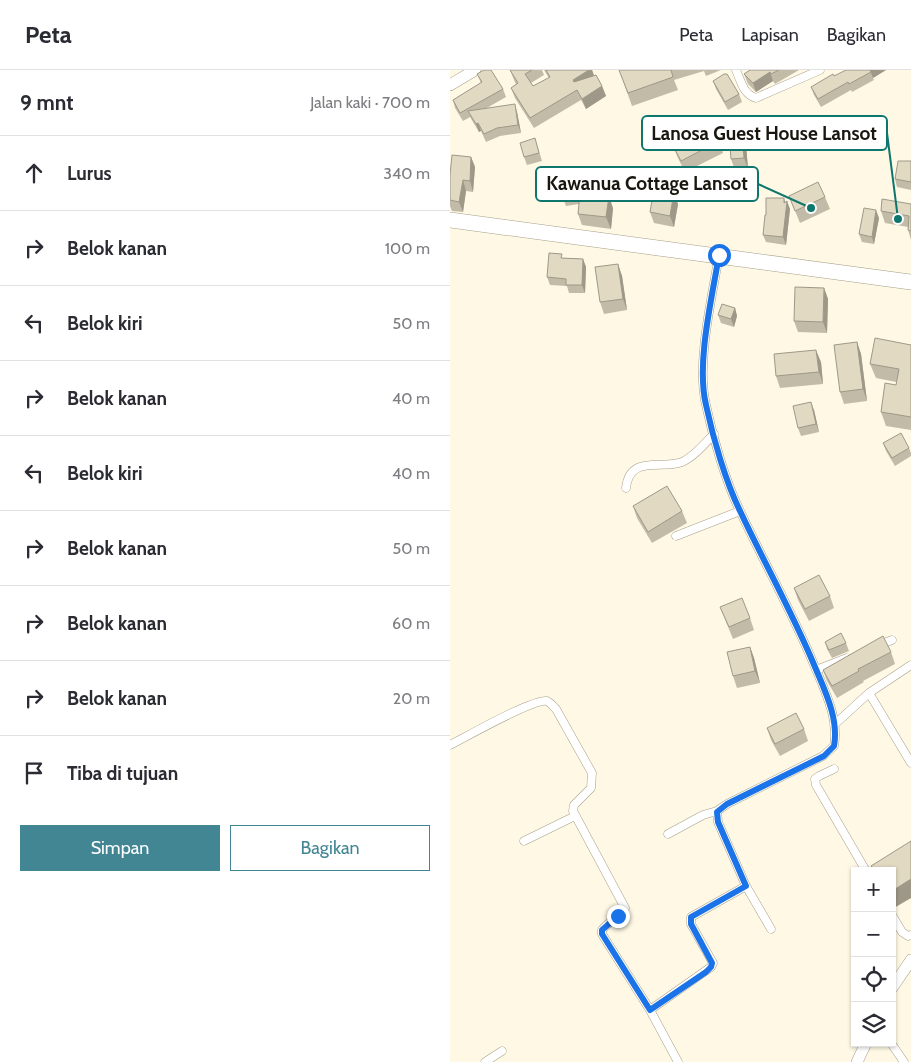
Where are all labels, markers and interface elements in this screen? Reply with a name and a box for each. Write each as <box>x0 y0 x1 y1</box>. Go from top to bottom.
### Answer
text: Peta <box>25 20 72 49</box>
text: Peta <box>679 24 713 46</box>
text: Lapisan <box>741 24 799 46</box>
text: Bagikan <box>827 24 886 46</box>
text: 9 mnt <box>20 90 73 115</box>
text: Jalan kaki · 700 m <box>310 93 430 112</box>
callout: Lanosa Guest House Lansot <box>642 116 887 150</box>
text: Lanosa Guest House Lansot <box>651 122 877 145</box>
icon: ahead <box>20 159 48 187</box>
text: Lurus <box>67 162 112 185</box>
text: 340 m <box>383 164 430 183</box>
callout: Kawanua Cottage Lansot <box>536 167 758 201</box>
text: Kawanua Cottage Lansot <box>546 172 748 195</box>
icon: right <box>20 234 48 262</box>
text: Belok kanan <box>67 237 167 260</box>
text: 100 m <box>385 239 430 258</box>
route start <box>708 244 731 267</box>
icon: left <box>20 309 48 337</box>
text: Belok kiri <box>67 312 143 335</box>
text: 50 m <box>393 314 430 333</box>
icon: right <box>20 384 48 412</box>
text: Belok kanan <box>67 387 167 410</box>
text: 40 m <box>392 389 430 408</box>
icon: left <box>20 459 48 487</box>
text: Belok kiri <box>67 462 143 485</box>
text: 40 m <box>392 464 430 483</box>
icon: right <box>20 534 48 562</box>
text: Belok kanan <box>67 537 167 560</box>
text: 50 m <box>393 539 430 558</box>
icon: right <box>20 609 48 637</box>
text: Belok kanan <box>67 612 167 635</box>
text: 60 m <box>392 614 430 633</box>
icon: right <box>20 684 48 712</box>
text: Belok kanan <box>67 687 167 710</box>
text: 20 m <box>393 689 430 708</box>
icon: arrive <box>20 759 48 787</box>
text: Tiba di tujuan <box>67 762 178 785</box>
button: Simpan <box>20 825 220 871</box>
button: Bagikan <box>230 825 430 871</box>
map controls <box>851 867 896 1047</box>
button: + <box>851 867 896 912</box>
route end <box>607 905 630 928</box>
button: − <box>851 912 896 957</box>
button: locate <box>851 957 896 1002</box>
button: layers <box>851 1002 896 1047</box>

